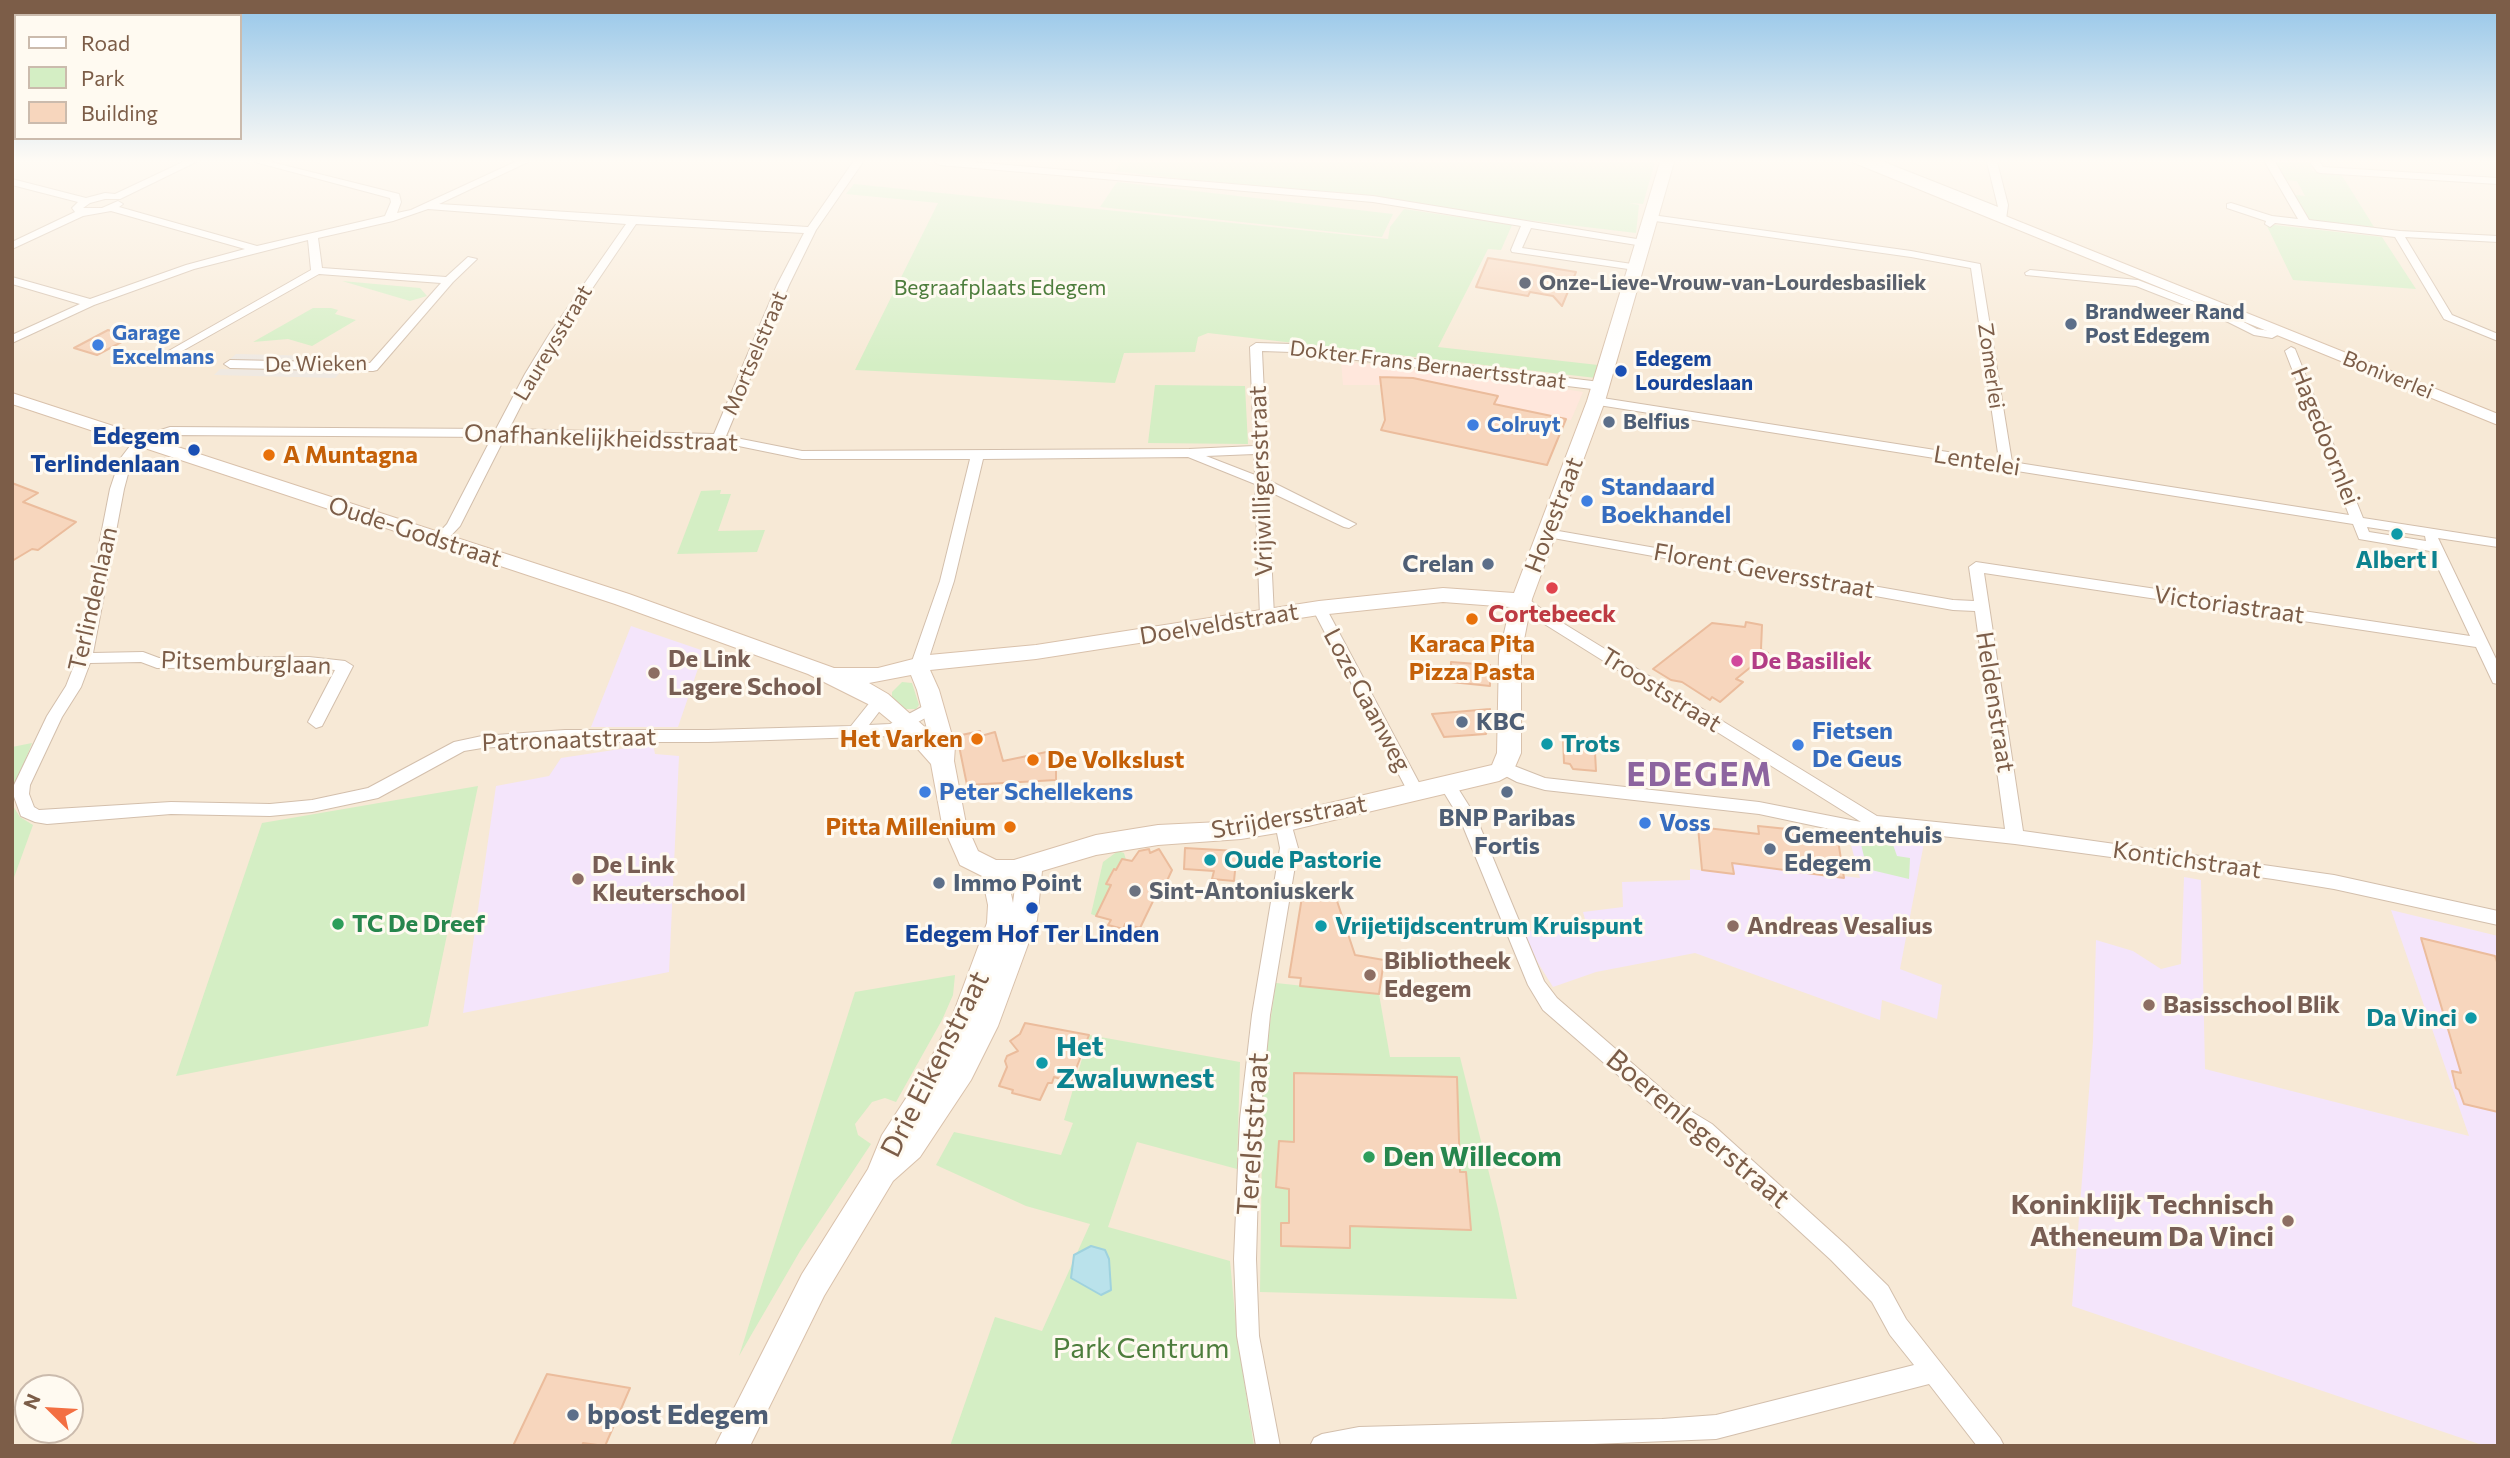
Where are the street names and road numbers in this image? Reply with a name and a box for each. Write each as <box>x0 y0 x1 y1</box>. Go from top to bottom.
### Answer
street label: Laureysstraat <box>509 280 597 406</box>
street label: Mortselstraat <box>718 287 792 419</box>
street label: Zomerlei <box>1973 322 2009 410</box>
street label: Dokter Frans Bernaertsstraat <box>1288 336 1568 394</box>
street label: Boniverlei <box>2339 345 2437 405</box>
street label: De Wieken <box>265 351 367 377</box>
street label: Hagedoornlei <box>2284 363 2366 509</box>
street label: Vrijwilligersstraat <box>1243 385 1279 577</box>
street label: Onafhankelijkheidsstraat <box>463 419 739 457</box>
street label: Lentelei <box>1932 440 2022 482</box>
street label: Hovestraat <box>1519 453 1589 577</box>
street label: Oude-Godstraat <box>325 490 505 574</box>
street label: Terlindenlaan <box>62 524 124 674</box>
street label: Florent Geversstraat <box>1651 537 1877 605</box>
street label: Victoriastraat <box>2152 580 2306 630</box>
street label: Doelveldstraat <box>1138 597 1300 651</box>
street label: Loze Gaanweg <box>1317 624 1417 776</box>
street label: Heldenstraat <box>1970 630 2020 774</box>
street label: Trooststraat <box>1595 642 1727 738</box>
street label: Pitsemburglaan <box>160 646 332 680</box>
street label: Patronaatstraat <box>481 723 657 757</box>
street label: Strijdersstraat <box>1209 789 1369 845</box>
street label: Kontichstraat <box>2111 835 2263 885</box>
street label: Drie Eikenstraat <box>874 965 996 1163</box>
street label: Boerenlegerstraat <box>1599 1042 1797 1216</box>
street label: Terelststraat <box>1231 1051 1275 1217</box>

